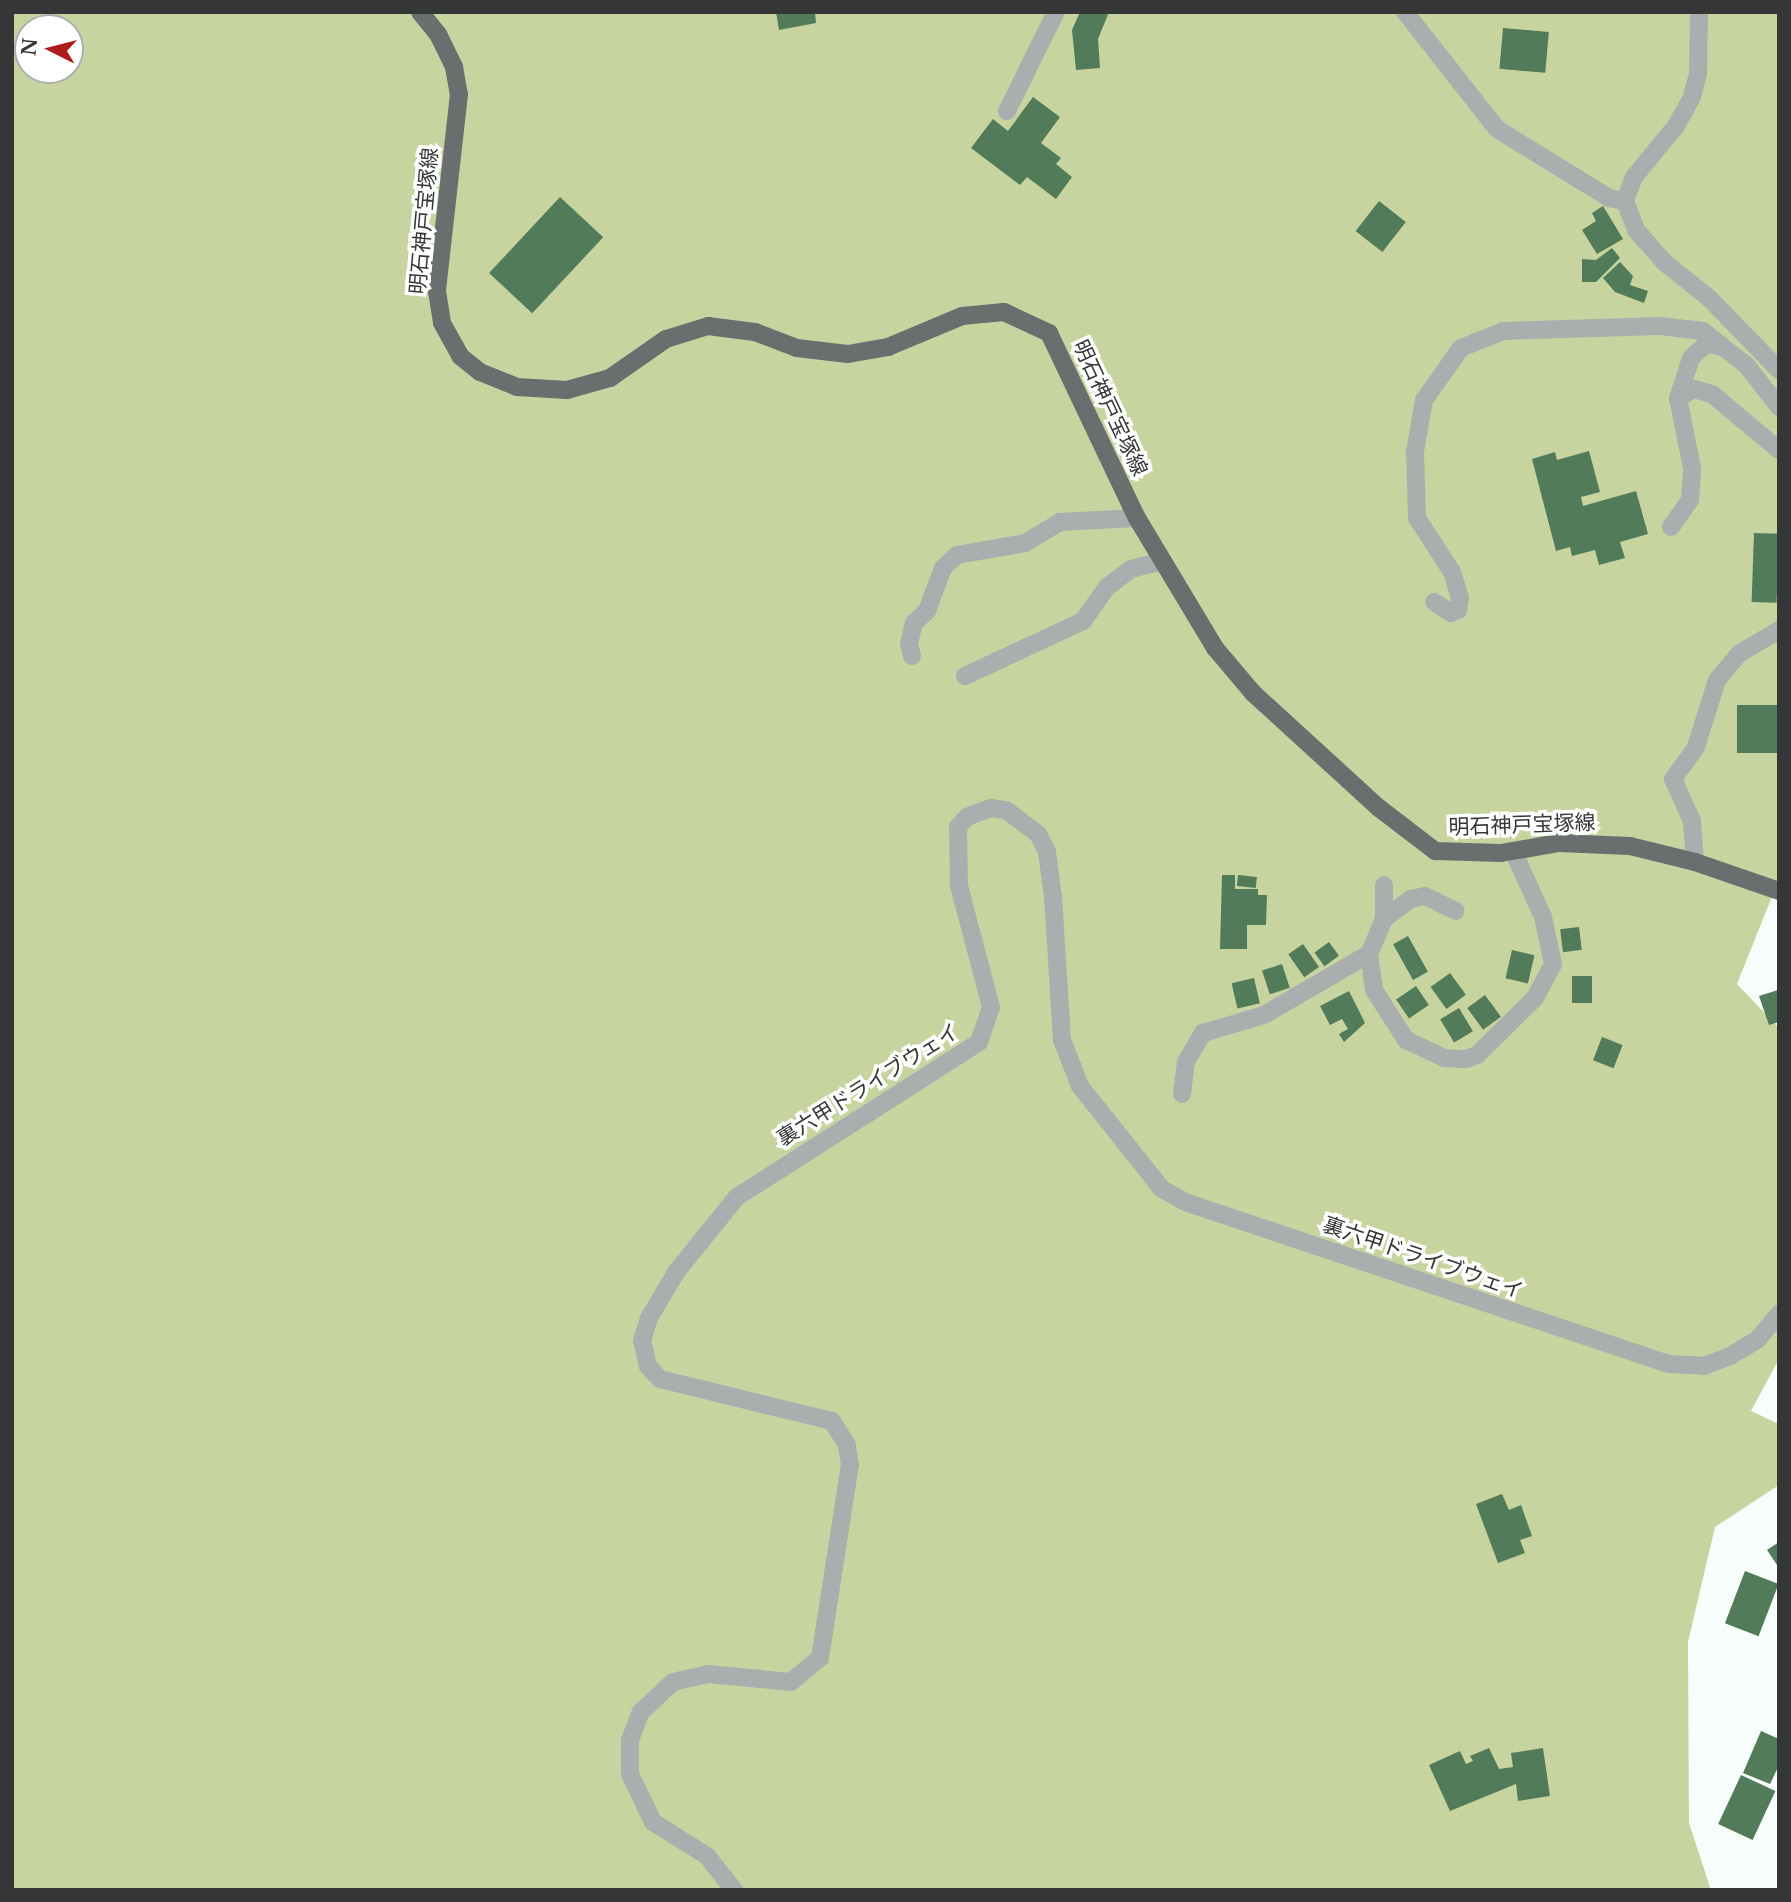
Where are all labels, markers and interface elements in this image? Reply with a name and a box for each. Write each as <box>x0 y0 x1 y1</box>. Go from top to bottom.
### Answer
north arrow <box>14 14 84 84</box>
text: N <box>17 37 42 57</box>
street label: 明石神戸宝塚線 <box>405 147 443 295</box>
street label: 明石神戸宝塚線 <box>1068 336 1152 480</box>
street label: 明石神戸宝塚線 <box>1448 810 1596 840</box>
street label: 裏六甲ドライブウェイ <box>772 1019 964 1151</box>
street label: 裏六甲ドライブウェイ <box>1320 1212 1526 1304</box>

